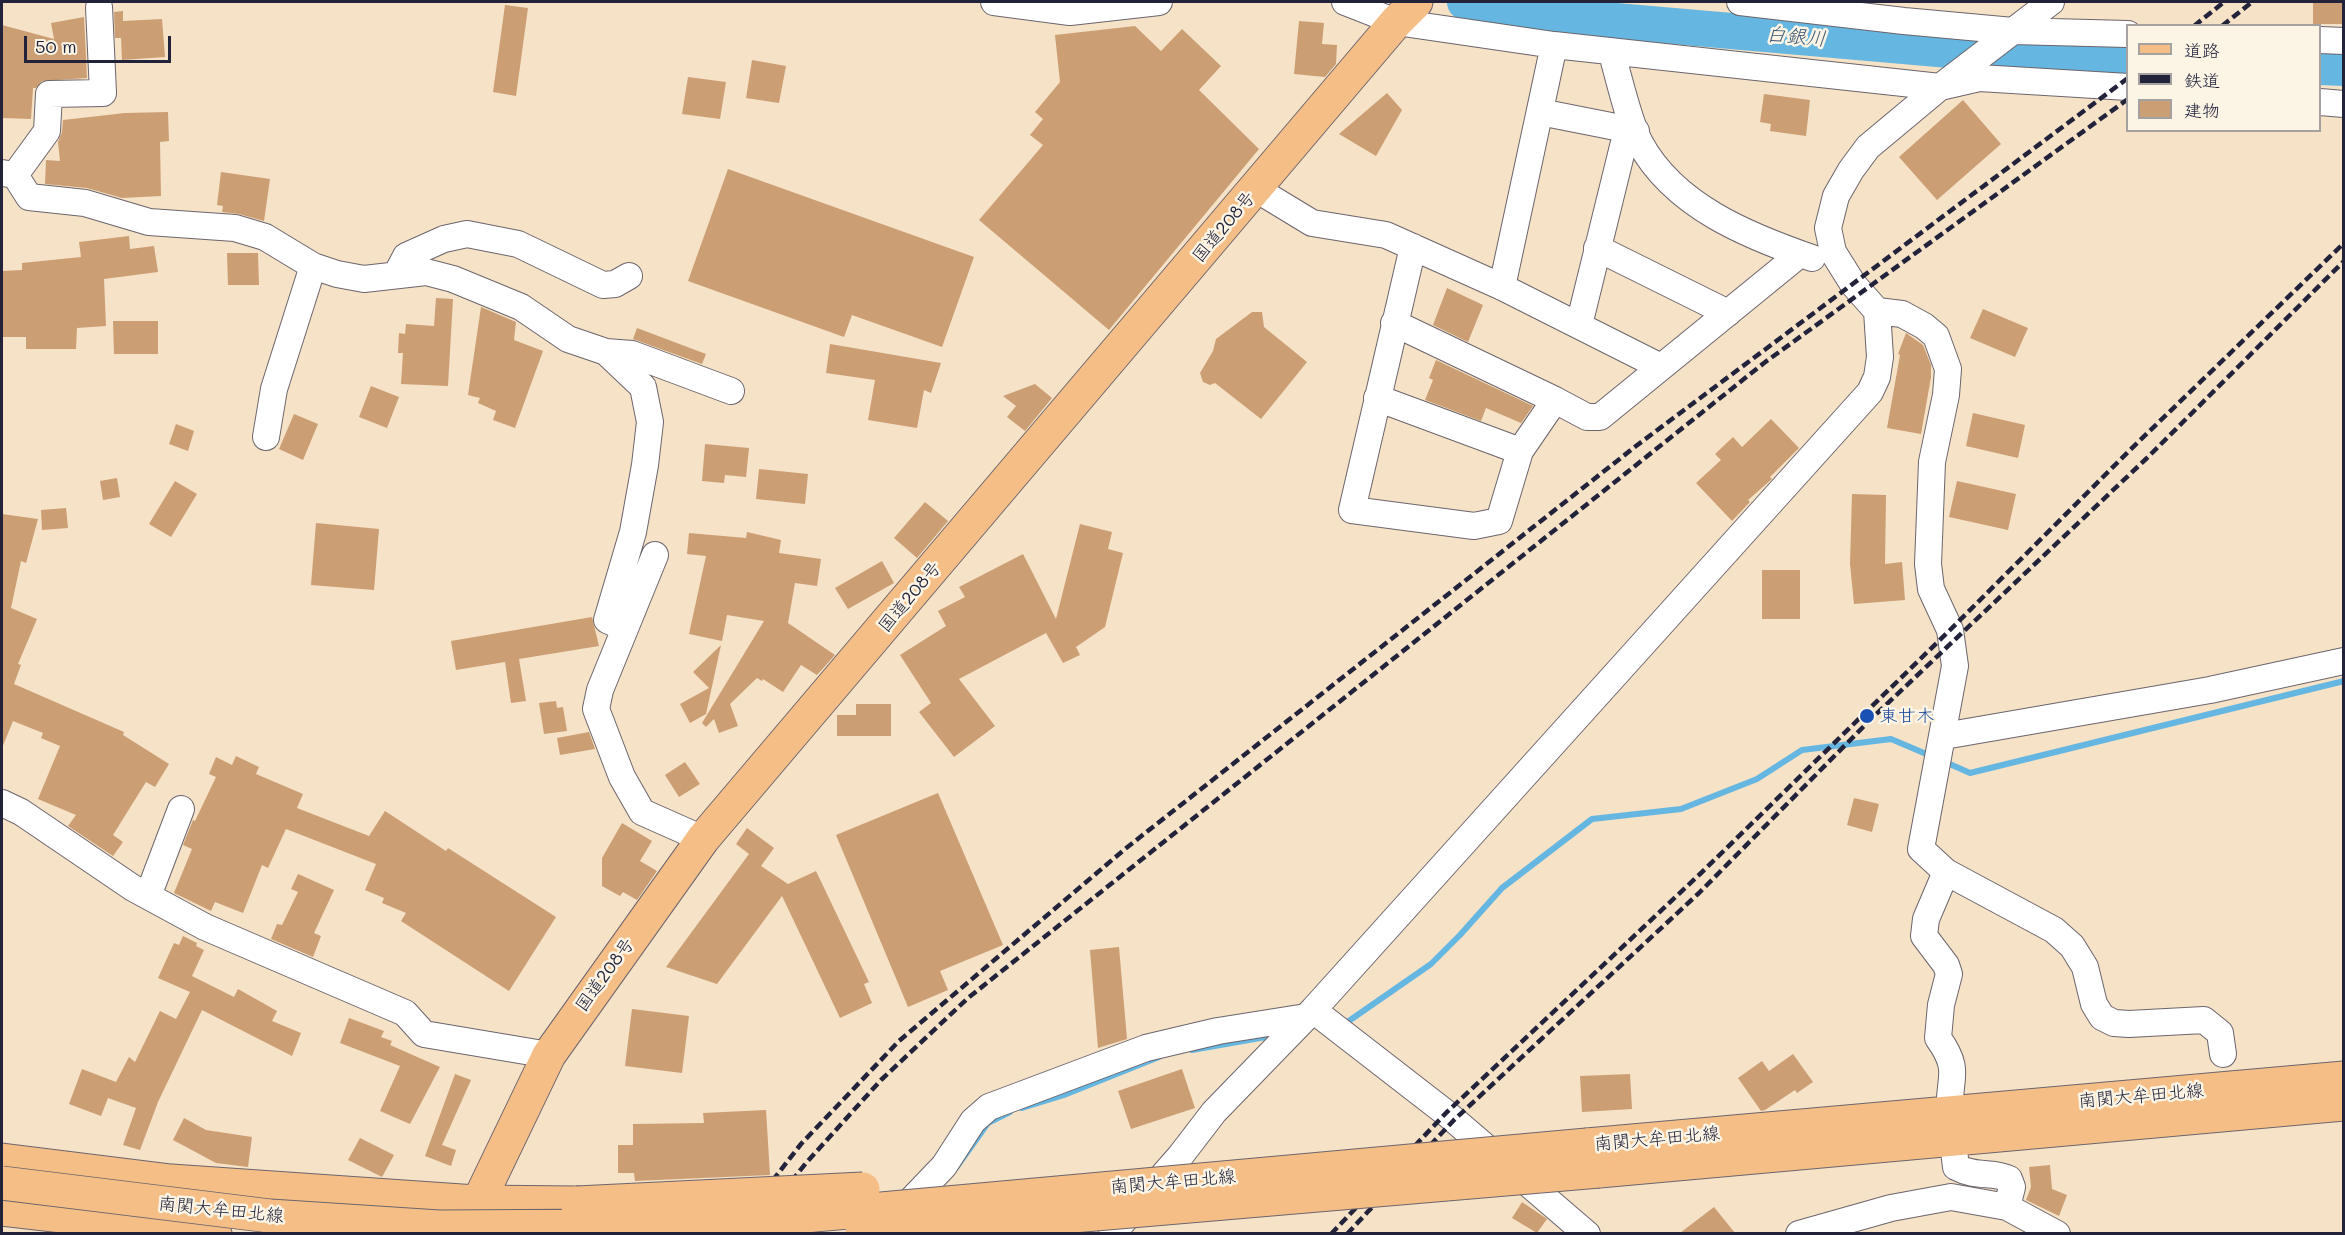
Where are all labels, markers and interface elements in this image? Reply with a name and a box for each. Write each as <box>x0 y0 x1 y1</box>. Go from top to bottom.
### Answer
water label: 白銀川 <box>1765 22 1827 52</box>
scale bar <box>27 24 174 62</box>
legend <box>2126 24 2321 132</box>
text: 50 m <box>35 34 77 58</box>
text: 道路 <box>2184 38 2220 62</box>
text: 鉄道 <box>2184 68 2220 92</box>
text: 建物 <box>2184 98 2220 122</box>
street label: 国道208号 <box>1188 187 1260 267</box>
street label: 国道208号 <box>874 557 946 637</box>
place label: 東甘木 <box>1880 705 1934 727</box>
marker: 東甘木 <box>1858 707 1876 725</box>
street label: 国道208号 <box>571 934 639 1016</box>
street label: 南関大牟田北線 <box>2077 1080 2205 1112</box>
street label: 南関大牟田北線 <box>1593 1123 1721 1155</box>
street label: 南関大牟田北線 <box>1109 1166 1237 1198</box>
street label: 南関大牟田北線 <box>157 1193 285 1227</box>

